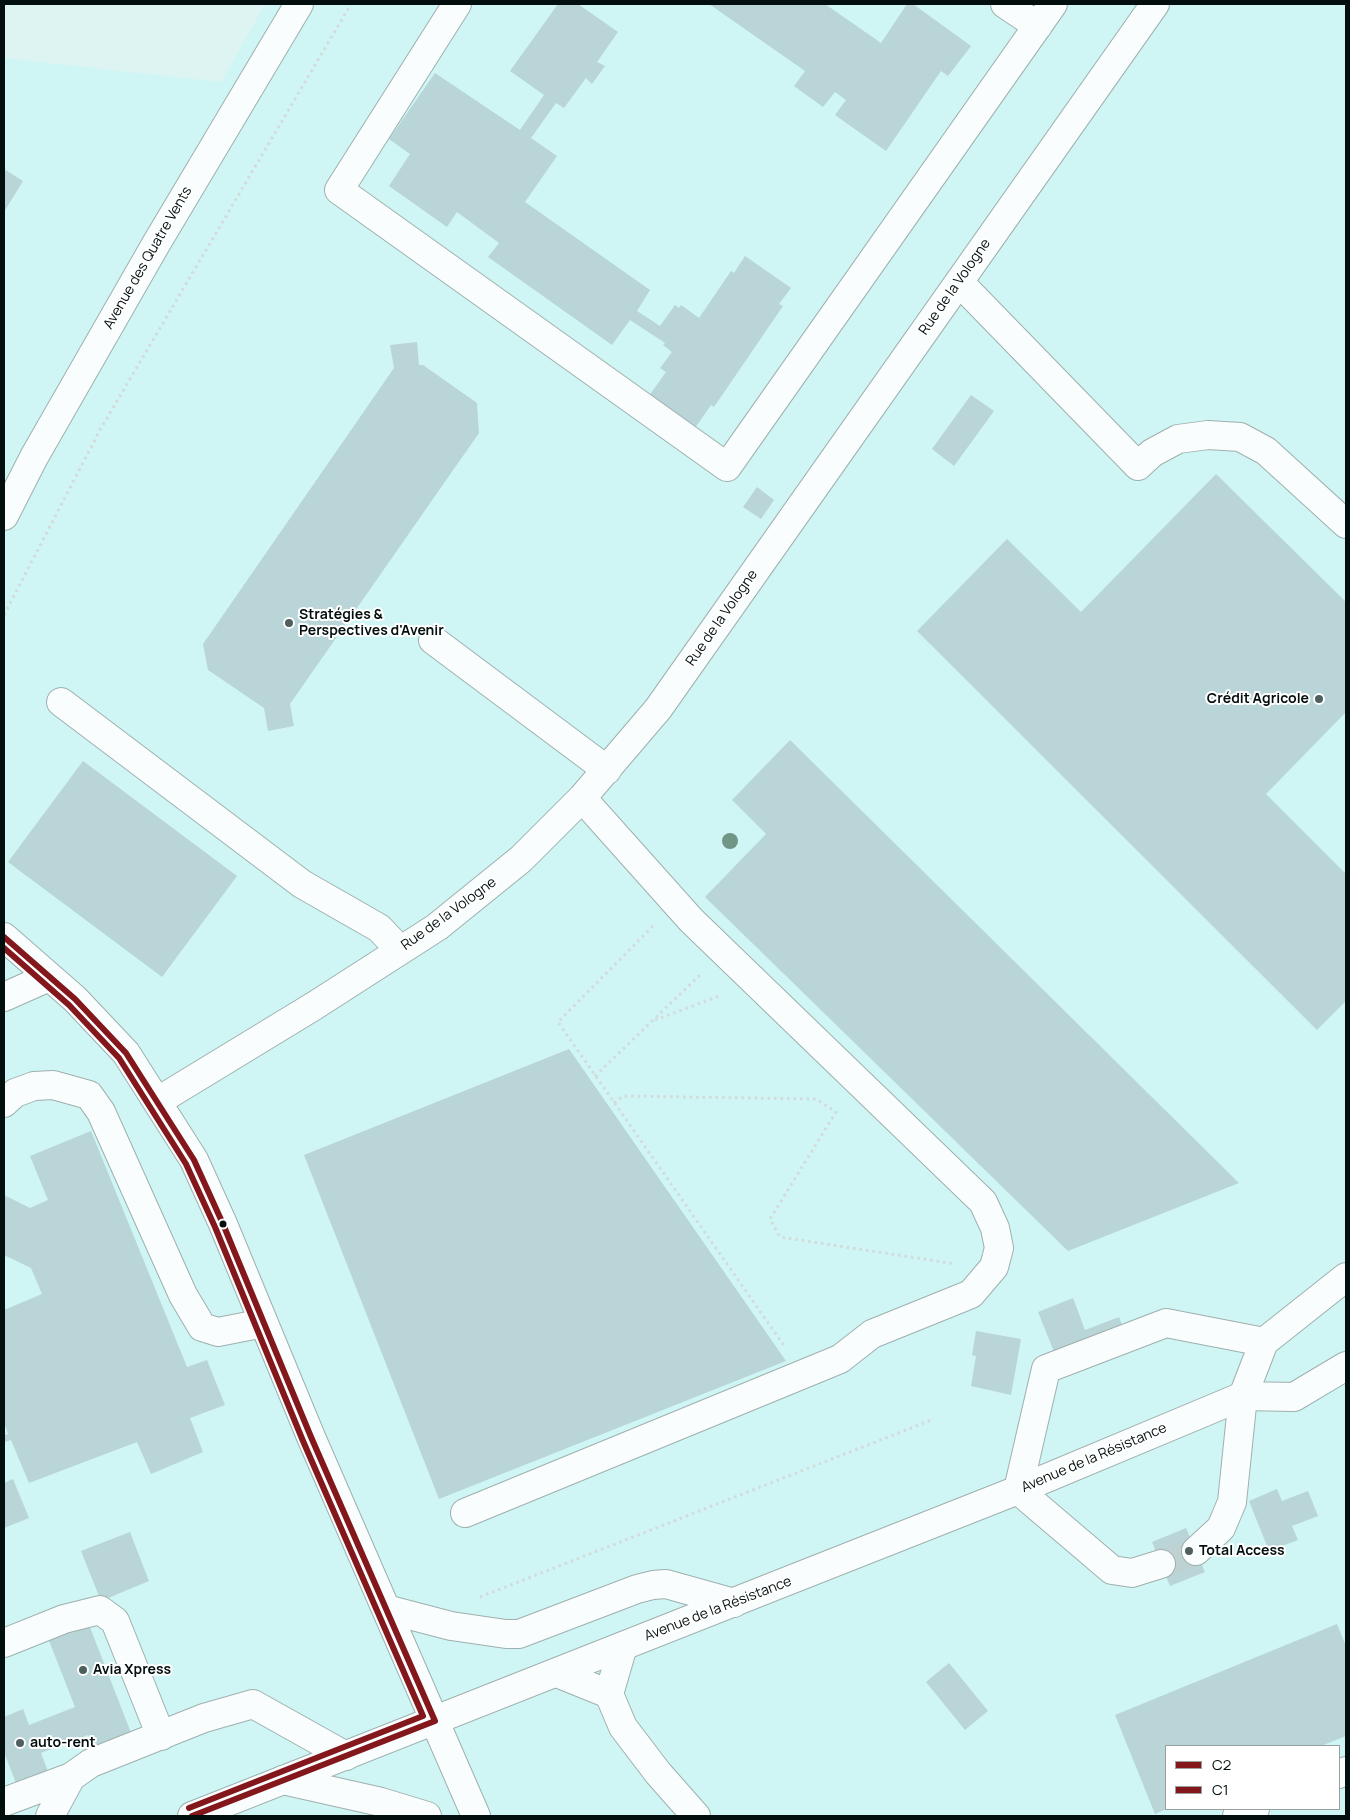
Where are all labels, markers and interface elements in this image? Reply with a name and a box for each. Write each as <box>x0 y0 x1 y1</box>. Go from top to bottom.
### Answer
street label: Avenue des Quatre Vents <box>100 184 196 332</box>
street label: Rue de la Vologne <box>916 236 994 338</box>
street label: Rue de la Vologne <box>683 567 761 669</box>
place label: Stratégies & Perspectives d'Avenir <box>299 607 444 640</box>
marker: Stratégies & Perspectives d'Avenir <box>283 617 295 629</box>
place label: Crédit Agricole <box>1207 691 1309 707</box>
marker: Crédit Agricole <box>1313 693 1325 705</box>
street label: Rue de la Vologne <box>398 874 500 954</box>
unlabelled marker <box>218 1219 228 1229</box>
street label: Avenue de la Résistance <box>1019 1420 1169 1496</box>
place label: Total Access <box>1199 1543 1285 1559</box>
marker: Total Access <box>1183 1545 1195 1557</box>
street label: Avenue de la Résistance <box>642 1573 794 1645</box>
place label: Avia Xpress <box>93 1662 171 1678</box>
marker: Avia Xpress <box>77 1664 89 1676</box>
place label: auto-rent <box>30 1735 96 1751</box>
marker: auto-rent <box>14 1737 26 1749</box>
legend <box>1165 1745 1340 1810</box>
text: C2 <box>1212 1754 1231 1775</box>
text: C1 <box>1212 1779 1229 1800</box>

